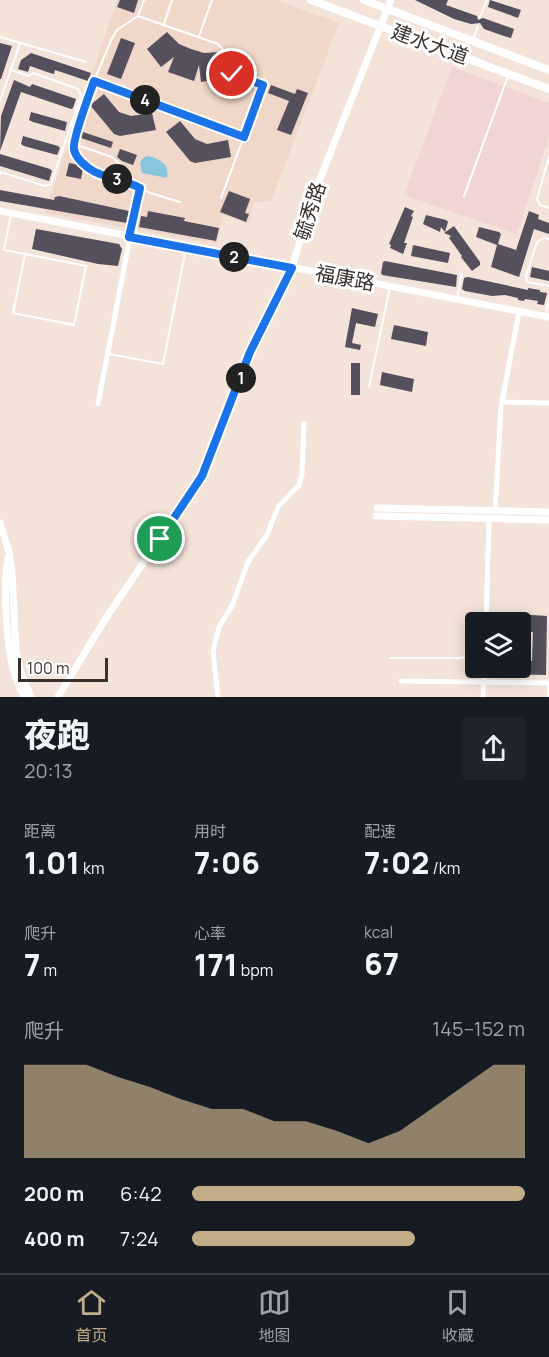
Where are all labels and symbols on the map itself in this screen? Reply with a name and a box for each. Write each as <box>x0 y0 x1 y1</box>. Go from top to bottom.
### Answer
street label: 建水大道 <box>388 17 472 70</box>
pin <box>206 48 257 99</box>
pin: 4 <box>130 85 160 115</box>
pin: 3 <box>102 164 132 194</box>
street label: 毓秀路 <box>287 178 332 244</box>
pin: 2 <box>219 242 249 272</box>
street label: 福康路 <box>313 259 377 296</box>
pin: 1 <box>226 363 256 393</box>
pin <box>134 513 185 564</box>
scale bar <box>18 655 108 682</box>

